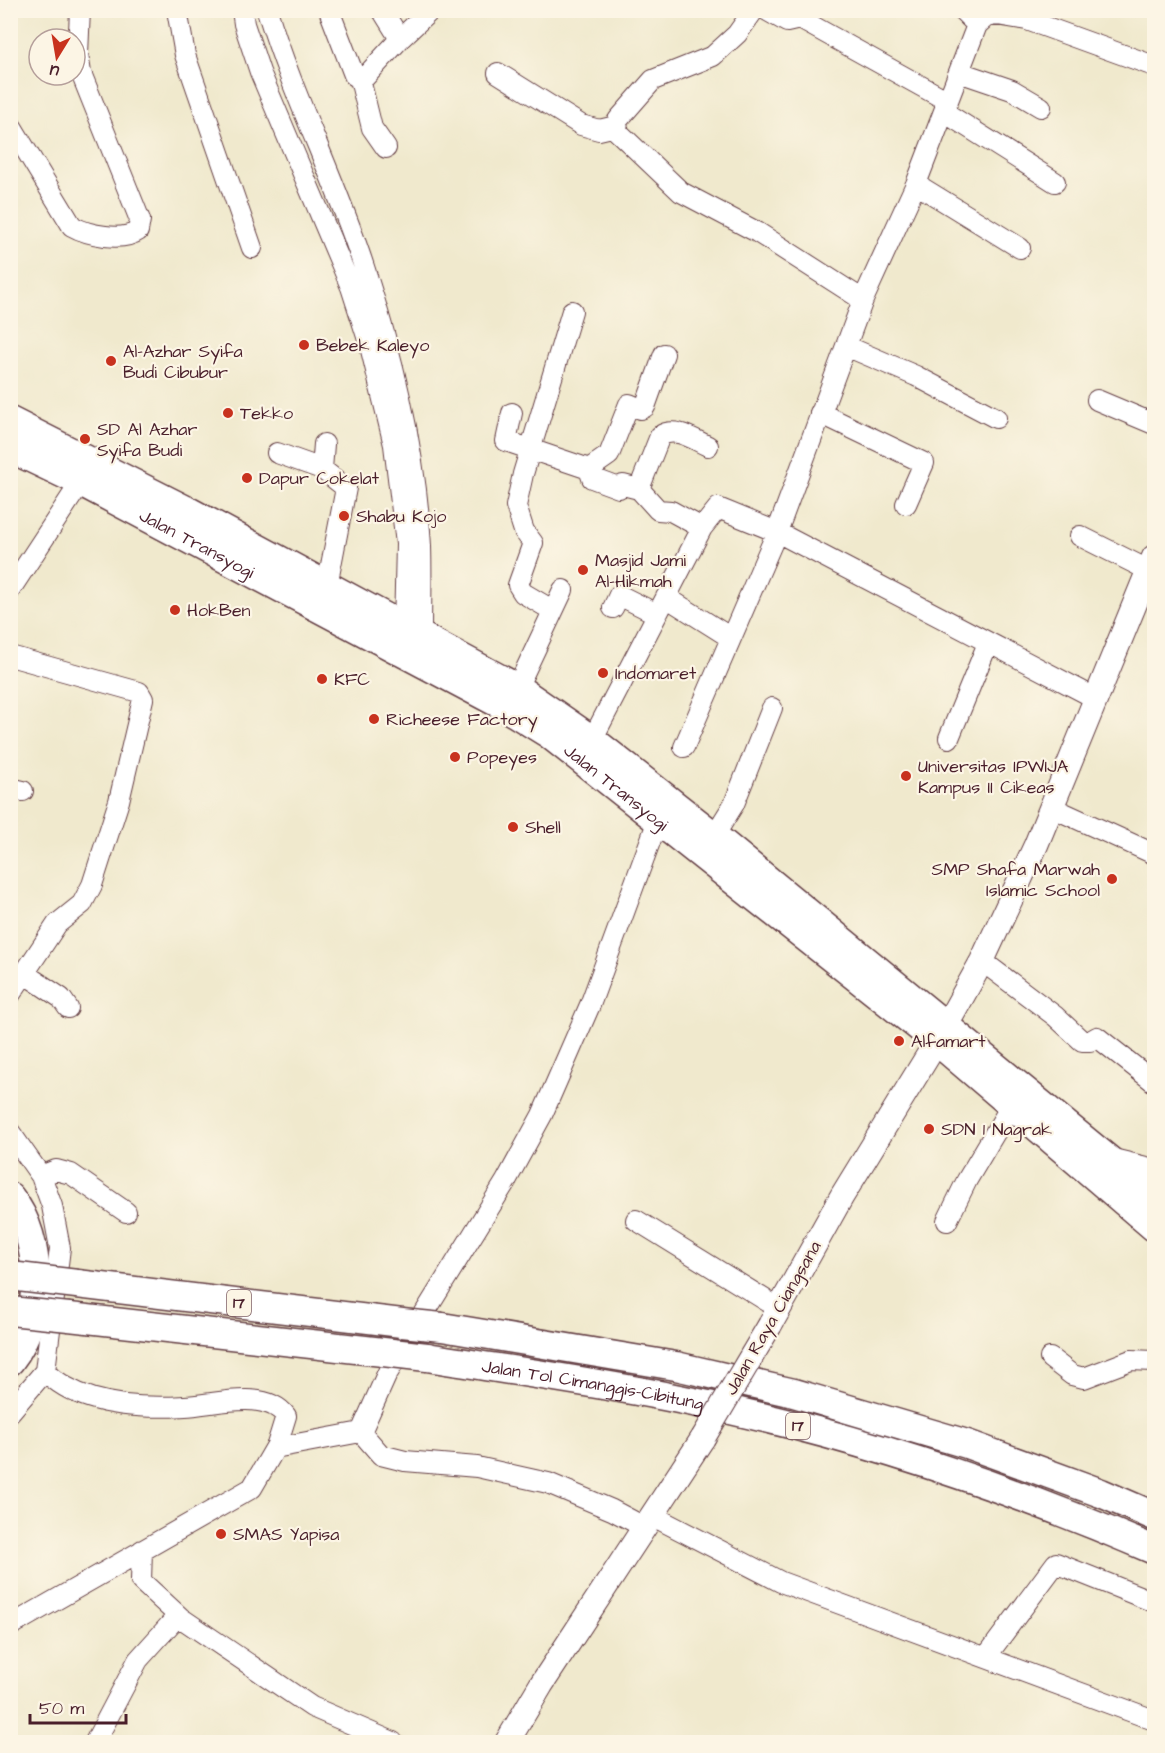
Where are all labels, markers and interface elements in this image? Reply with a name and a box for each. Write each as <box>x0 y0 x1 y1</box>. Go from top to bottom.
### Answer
north arrow <box>27 27 87 87</box>
text: U <box>48 59 61 82</box>
place label: Bebek Kaleyo <box>316 333 429 359</box>
marker: Bebek Kaleyo <box>297 338 311 352</box>
place label: Al-Azhar Syifa Budi Cibubur <box>123 339 243 385</box>
marker: Al-Azhar Syifa Budi Cibubur <box>104 354 118 368</box>
place label: Tekko <box>240 401 293 426</box>
marker: Tekko <box>221 406 235 420</box>
place label: SD Al Azhar Syifa Budi <box>97 417 198 464</box>
marker: SD Al Azhar Syifa Budi <box>78 432 92 446</box>
place label: Dapur Cokelat <box>259 466 380 491</box>
marker: Dapur Cokelat <box>240 471 254 485</box>
street label: Jalan Transyogi <box>135 503 259 584</box>
place label: Shabu Kojo <box>356 504 446 529</box>
marker: Shabu Kojo <box>337 509 351 523</box>
place label: Masjid Jami Al-Hikmah <box>595 548 686 594</box>
marker: Masjid Jami Al-Hikmah <box>576 563 590 577</box>
place label: HokBen <box>187 598 251 623</box>
marker: HokBen <box>168 603 182 617</box>
place label: Indomaret <box>615 661 697 686</box>
marker: Indomaret <box>596 666 610 680</box>
place label: KFC <box>334 667 370 692</box>
marker: KFC <box>315 672 329 686</box>
place label: Richeese Factory <box>386 707 538 733</box>
marker: Richeese Factory <box>367 712 381 726</box>
street label: Jalan Transyogi <box>558 738 674 837</box>
place label: Popeyes <box>467 745 537 771</box>
marker: Popeyes <box>448 750 462 764</box>
place label: Universitas IPWIJA Kampus II Cikeas <box>918 754 1069 800</box>
marker: Universitas IPWIJA Kampus II Cikeas <box>899 769 913 783</box>
place label: Shell <box>525 815 561 840</box>
marker: Shell <box>506 820 520 834</box>
place label: SMP Shafa Marwah Islamic School <box>932 857 1100 903</box>
marker: SMP Shafa Marwah Islamic School <box>1105 872 1119 886</box>
place label: Alfamart <box>911 1029 986 1054</box>
marker: Alfamart <box>892 1034 906 1048</box>
place label: SDN 1 Nagrak <box>941 1117 1052 1143</box>
marker: SDN 1 Nagrak <box>922 1122 936 1136</box>
street label: Jalan Raya Ciangsana <box>719 1236 828 1400</box>
road number: 17 <box>227 1290 251 1316</box>
street label: Jalan Tol Cimanggis–Cibitung <box>480 1353 706 1417</box>
road number: 17 <box>786 1413 810 1439</box>
place label: SMAS Yapisa <box>233 1522 339 1547</box>
marker: SMAS Yapisa <box>214 1527 228 1541</box>
scale bar <box>30 1687 126 1725</box>
text: 50 m <box>39 1696 84 1721</box>

